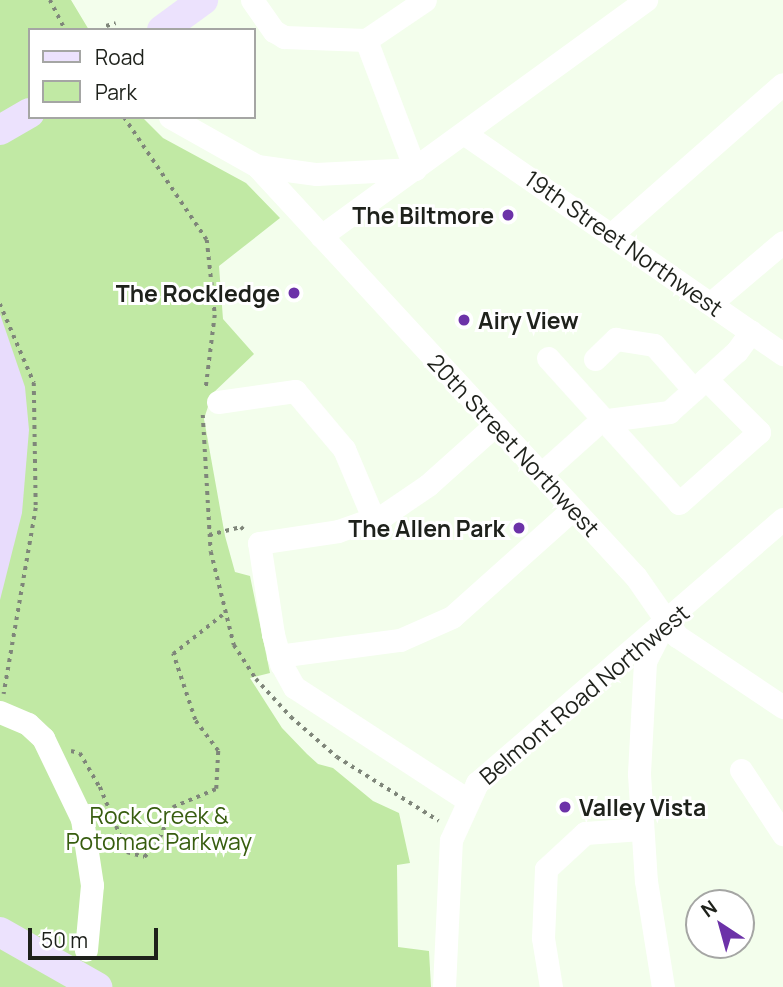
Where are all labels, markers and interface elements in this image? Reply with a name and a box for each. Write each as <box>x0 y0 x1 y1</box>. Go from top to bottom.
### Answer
legend <box>28 28 256 119</box>
text: Road <box>95 43 145 71</box>
text: Park <box>95 78 137 106</box>
street label: 19th Street Northwest <box>520 164 728 322</box>
place label: The Biltmore <box>352 201 494 229</box>
marker: The Biltmore <box>500 207 516 223</box>
place label: The Rockledge <box>116 279 280 307</box>
marker: The Rockledge <box>286 285 302 301</box>
place label: Airy View <box>478 306 579 334</box>
marker: Airy View <box>456 312 472 328</box>
street label: 20th Street Northwest <box>422 348 606 542</box>
place label: The Allen Park <box>348 514 505 542</box>
marker: The Allen Park <box>511 520 527 536</box>
street label: Belmont Road Northwest <box>474 598 694 790</box>
place label: Valley Vista <box>579 793 706 821</box>
marker: Valley Vista <box>557 799 573 815</box>
park label: Rock Creek & Potomac Parkway <box>66 801 252 855</box>
north arrow <box>685 889 755 959</box>
text: N <box>696 894 722 923</box>
scale bar <box>32 914 161 958</box>
text: 50 m <box>41 926 88 954</box>

